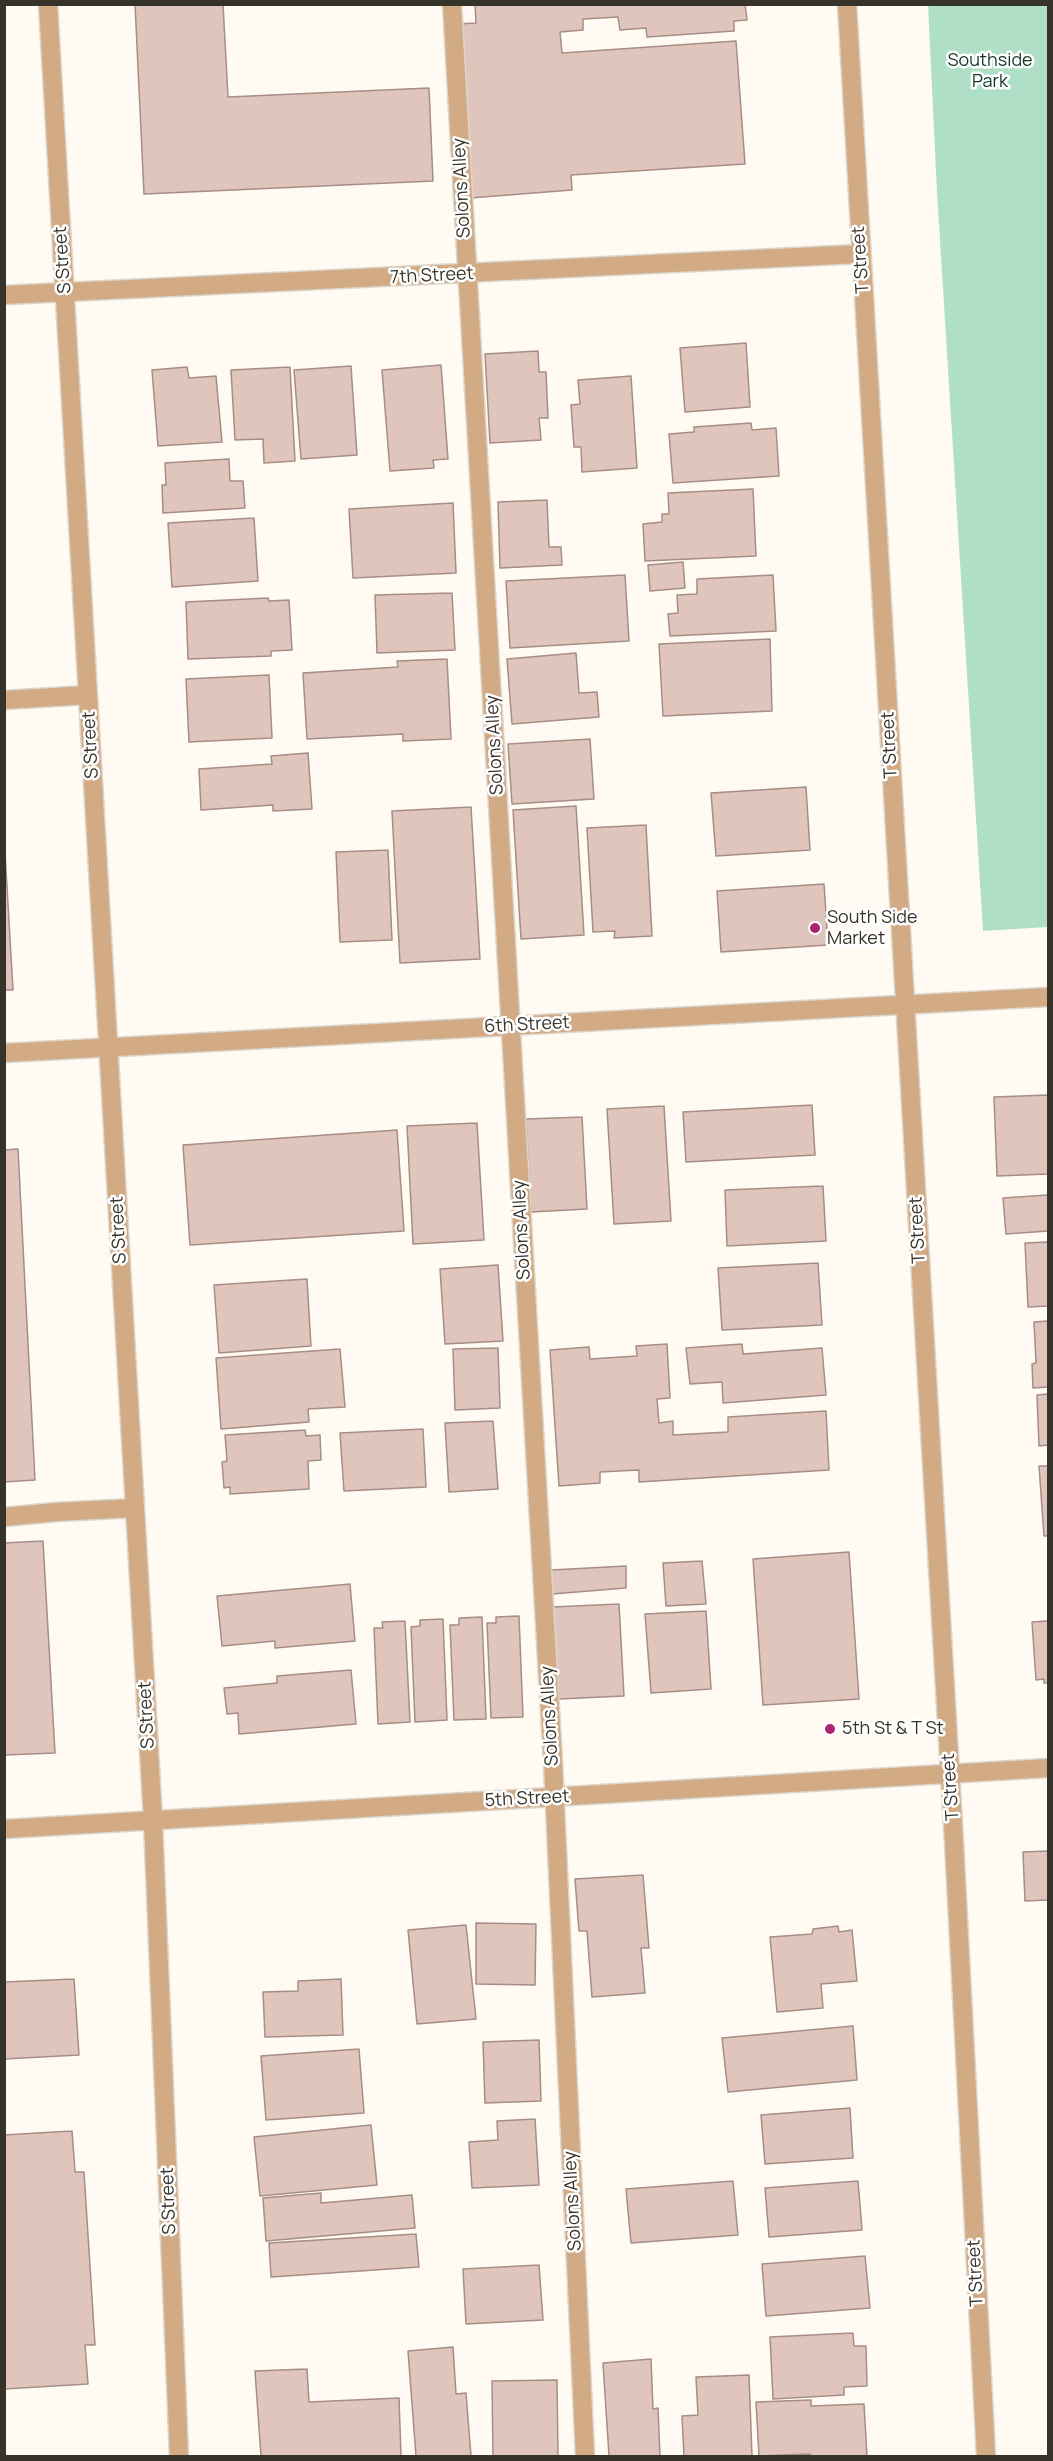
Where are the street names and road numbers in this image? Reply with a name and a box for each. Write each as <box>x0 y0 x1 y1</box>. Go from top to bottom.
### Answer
street label: Solons Alley <box>449 138 475 238</box>
street label: S Street <box>50 226 76 294</box>
street label: T Street <box>848 226 874 294</box>
street label: 7th Street <box>390 263 474 289</box>
street label: Solons Alley <box>482 695 508 795</box>
street label: S Street <box>78 711 104 779</box>
street label: T Street <box>877 711 903 779</box>
street label: 6th Street <box>484 1012 570 1038</box>
street label: Solons Alley <box>509 1180 535 1280</box>
street label: S Street <box>106 1196 132 1264</box>
street label: T Street <box>905 1196 931 1264</box>
street label: Solons Alley <box>537 1666 563 1766</box>
street label: S Street <box>134 1681 160 1749</box>
street label: T Street <box>938 1753 964 1821</box>
street label: 5th Street <box>484 1786 570 1812</box>
street label: Solons Alley <box>560 2151 586 2251</box>
street label: S Street <box>157 2167 181 2235</box>
street label: T Street <box>963 2239 989 2307</box>

